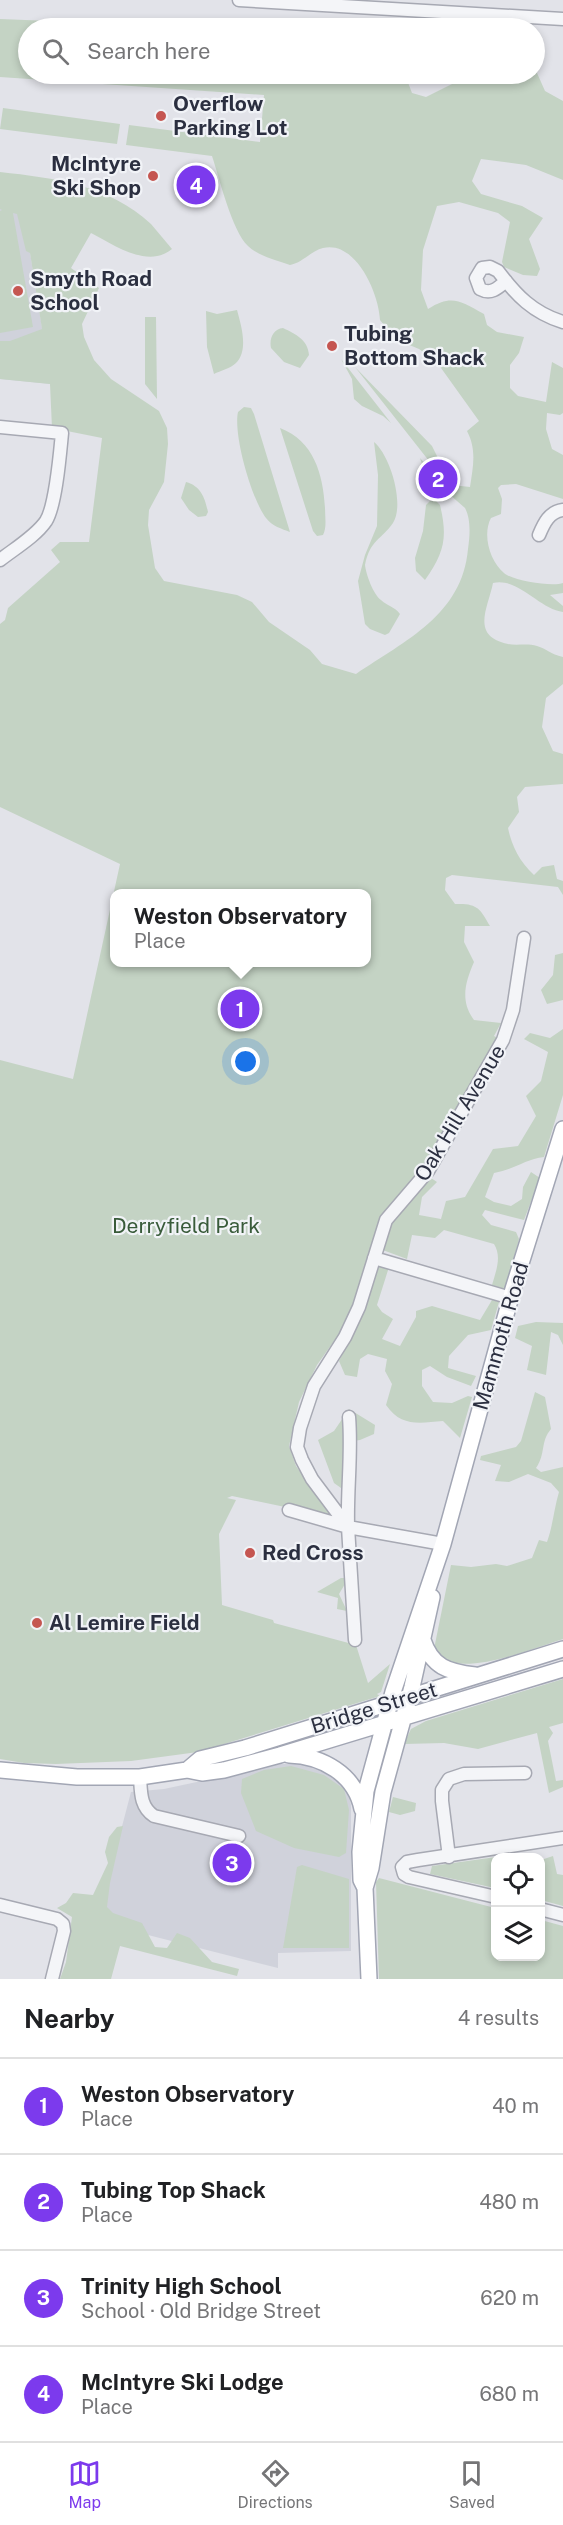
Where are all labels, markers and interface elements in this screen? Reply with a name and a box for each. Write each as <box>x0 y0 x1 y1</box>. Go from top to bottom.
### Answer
search box <box>18 18 545 84</box>
icon: search <box>39 35 72 68</box>
text: Search here <box>87 38 211 64</box>
place label: Overflow Parking Lot <box>173 91 288 140</box>
marker: Overflow Parking Lot <box>154 109 168 123</box>
place label: McIntyre Ski Shop <box>51 151 141 200</box>
pin: 4 <box>176 162 216 207</box>
marker: McIntyre Ski Shop <box>146 169 160 183</box>
place label: Smyth Road School <box>30 266 152 315</box>
marker: Smyth Road School <box>11 284 25 298</box>
place label: Tubing Bottom Shack <box>344 321 485 370</box>
marker: Tubing Bottom Shack <box>325 339 339 353</box>
pin: 2 <box>418 456 458 502</box>
popup <box>110 889 371 967</box>
text: Weston Observatory <box>134 903 347 929</box>
text: Place <box>134 929 186 953</box>
pin: 1 <box>220 986 260 1032</box>
street label: Oak Hill Avenue <box>409 1040 510 1186</box>
your location <box>231 1047 260 1076</box>
park label: Derryfield Park <box>112 1213 260 1238</box>
street label: Mammoth Road <box>467 1259 534 1413</box>
place label: Red Cross <box>262 1540 364 1565</box>
marker: Red Cross <box>243 1546 257 1560</box>
place label: Al Lemire Field <box>49 1610 199 1635</box>
marker: Al Lemire Field <box>30 1616 44 1630</box>
street label: Bridge Street <box>308 1676 440 1739</box>
pin: 3 <box>212 1840 252 1886</box>
map controls <box>491 1853 545 1961</box>
button: locate <box>491 1853 545 1907</box>
button: layers <box>491 1907 545 1961</box>
text: Nearby <box>24 2003 114 2034</box>
text: 4 results <box>458 2006 539 2030</box>
text: Weston Observatory <box>81 2081 294 2107</box>
text: 1 <box>39 2094 48 2118</box>
text: 40 m <box>492 2094 539 2118</box>
text: Place <box>81 2107 133 2131</box>
text: Tubing Top Shack <box>81 2177 266 2203</box>
text: 2 <box>37 2190 50 2214</box>
text: 480 m <box>479 2190 539 2214</box>
text: Place <box>81 2203 133 2227</box>
text: Trinity High School <box>81 2273 282 2299</box>
text: 3 <box>37 2286 50 2310</box>
text: 620 m <box>480 2286 539 2310</box>
text: School · Old Bridge Street <box>81 2299 321 2323</box>
text: McIntyre Ski Lodge <box>81 2369 284 2395</box>
text: 4 <box>37 2382 50 2406</box>
text: 680 m <box>479 2382 539 2406</box>
text: Place <box>81 2395 133 2419</box>
tab: Map <box>68 2457 101 2512</box>
tab: Directions <box>238 2457 313 2512</box>
tab: Saved <box>449 2457 495 2512</box>

